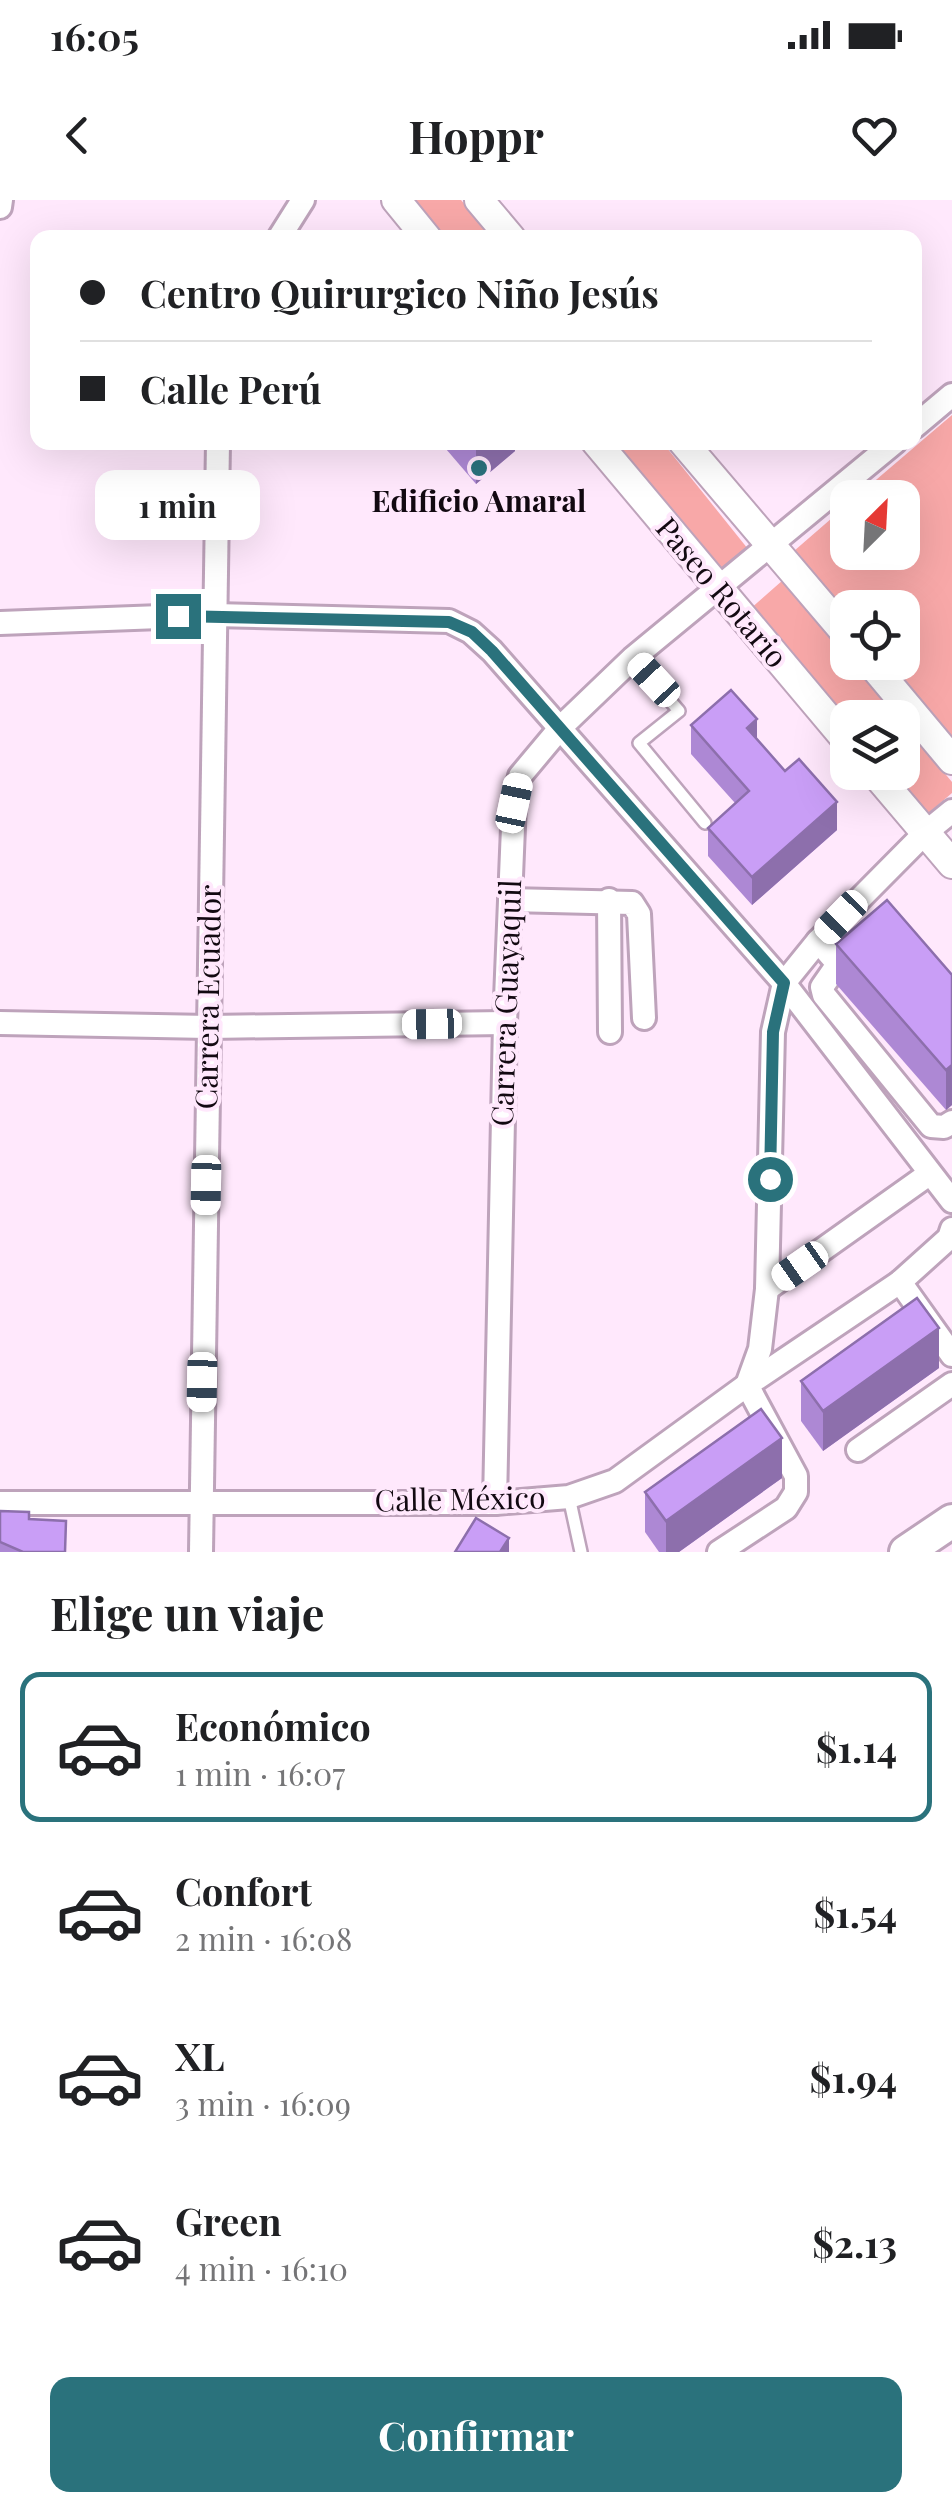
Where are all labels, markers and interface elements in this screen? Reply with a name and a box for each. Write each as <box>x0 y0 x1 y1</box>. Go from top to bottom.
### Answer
text: 16:05 <box>50 10 139 61</box>
text: Hoppr <box>408 105 544 165</box>
icon: back <box>50 108 105 163</box>
icon: heart <box>847 108 902 163</box>
text: Centro Quirurgico Niño Jesús <box>140 267 659 318</box>
text: Calle Perú <box>140 363 321 414</box>
marker: Edificio Amaral <box>468 457 490 479</box>
callout: 1 min <box>96 471 260 541</box>
place label: Edificio Amaral <box>372 480 586 520</box>
north arrow <box>830 480 920 570</box>
map controls <box>830 480 920 790</box>
text: 1 min <box>138 483 217 526</box>
street label: Paseo Rotario <box>648 508 797 675</box>
button: locate <box>830 590 920 680</box>
route end <box>156 594 201 639</box>
car <box>623 648 685 712</box>
button: layers <box>830 700 920 790</box>
car <box>493 771 535 835</box>
street label: Carrera Guayaquil <box>481 879 529 1127</box>
street label: Carrera Ecuador <box>185 884 229 1110</box>
car <box>809 885 873 949</box>
car <box>402 1008 462 1040</box>
car <box>190 1155 222 1215</box>
route start <box>748 1157 793 1202</box>
car <box>767 1237 833 1295</box>
car <box>186 1352 218 1412</box>
street label: Calle México <box>374 1477 546 1519</box>
text: Elige un viaje <box>50 1582 325 1642</box>
text: Económico <box>175 1700 371 1751</box>
icon: car <box>55 1702 145 1792</box>
text: $1.14 <box>816 1722 897 1773</box>
text: 1 min · 16:07 <box>175 1751 345 1794</box>
text: Confort <box>175 1865 312 1916</box>
icon: car <box>55 1867 145 1957</box>
text: $1.54 <box>813 1887 897 1938</box>
text: 2 min · 16:08 <box>175 1916 352 1959</box>
text: XL <box>175 2030 224 2081</box>
icon: car <box>55 2032 145 2122</box>
text: $1.94 <box>810 2052 897 2103</box>
text: 3 min · 16:09 <box>175 2081 351 2124</box>
text: Green <box>175 2195 282 2246</box>
icon: car <box>55 2197 145 2287</box>
text: $2.13 <box>812 2217 897 2268</box>
text: 4 min · 16:10 <box>175 2246 348 2289</box>
button: Confirmar <box>50 2377 902 2492</box>

